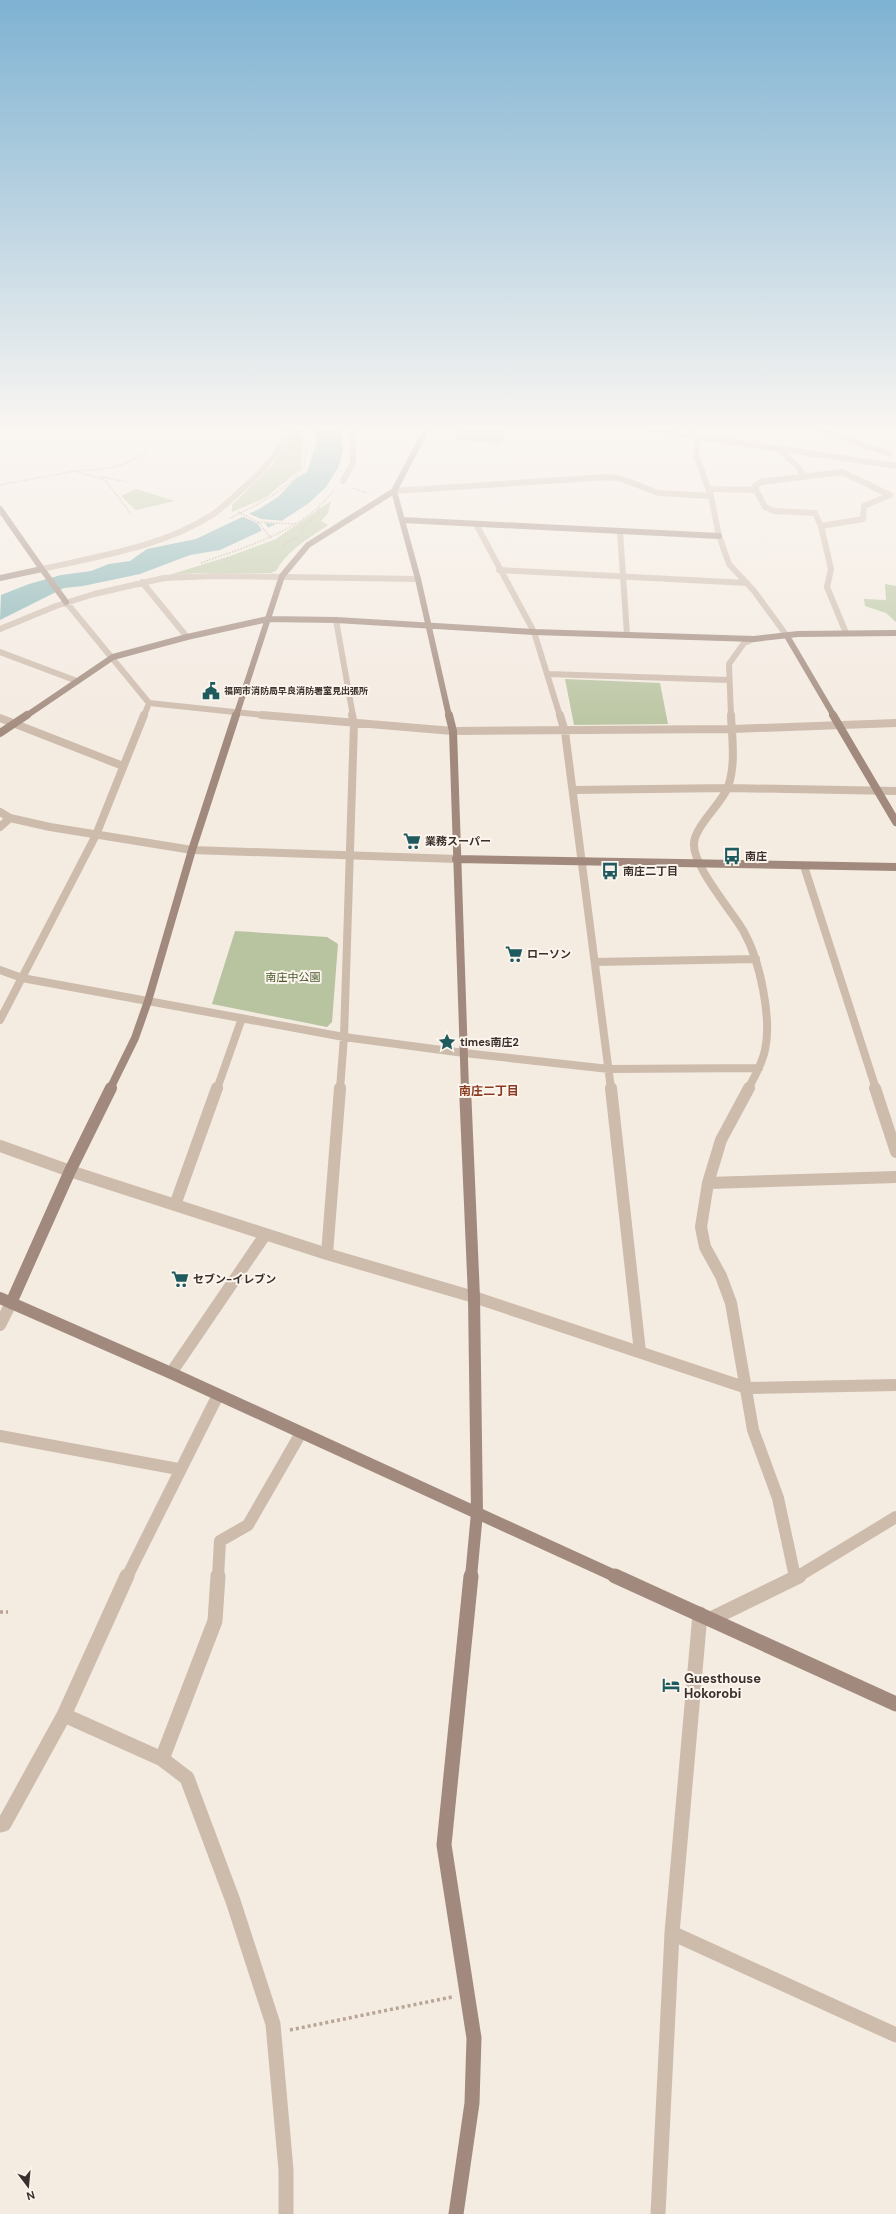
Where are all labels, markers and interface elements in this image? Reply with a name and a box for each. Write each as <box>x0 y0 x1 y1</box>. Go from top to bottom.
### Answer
public building icon: 福岡市消防局早良消防署室見出張所 <box>201 681 221 701</box>
place label: 福岡市消防局早良消防署室見出張所 <box>224 685 368 697</box>
supermarket icon: 業務スーパー <box>402 831 422 851</box>
place label: 業務スーパー <box>425 834 491 848</box>
bus stop icon: 南庄 <box>722 846 742 866</box>
place label: 南庄 <box>745 849 767 863</box>
bus stop icon: 南庄二丁目 <box>600 861 620 881</box>
place label: 南庄二丁目 <box>623 864 678 878</box>
supermarket icon: ローソン <box>504 944 524 964</box>
place label: ローソン <box>527 947 571 961</box>
park label: 南庄中公園 <box>266 970 321 984</box>
place icon: times南庄2 <box>437 1032 457 1052</box>
place label: times南庄2 <box>460 1035 519 1049</box>
district label: 南庄二丁目 <box>459 1083 519 1099</box>
supermarket icon: セブン-イレブン <box>170 1269 190 1289</box>
place label: セブン-イレブン <box>193 1272 276 1286</box>
place label: Guesthouse Hokorobi <box>684 1670 761 1702</box>
hotel icon: Guesthouse Hokorobi <box>661 1675 681 1695</box>
north arrow <box>8 2166 48 2206</box>
text: N <box>25 2188 37 2203</box>

